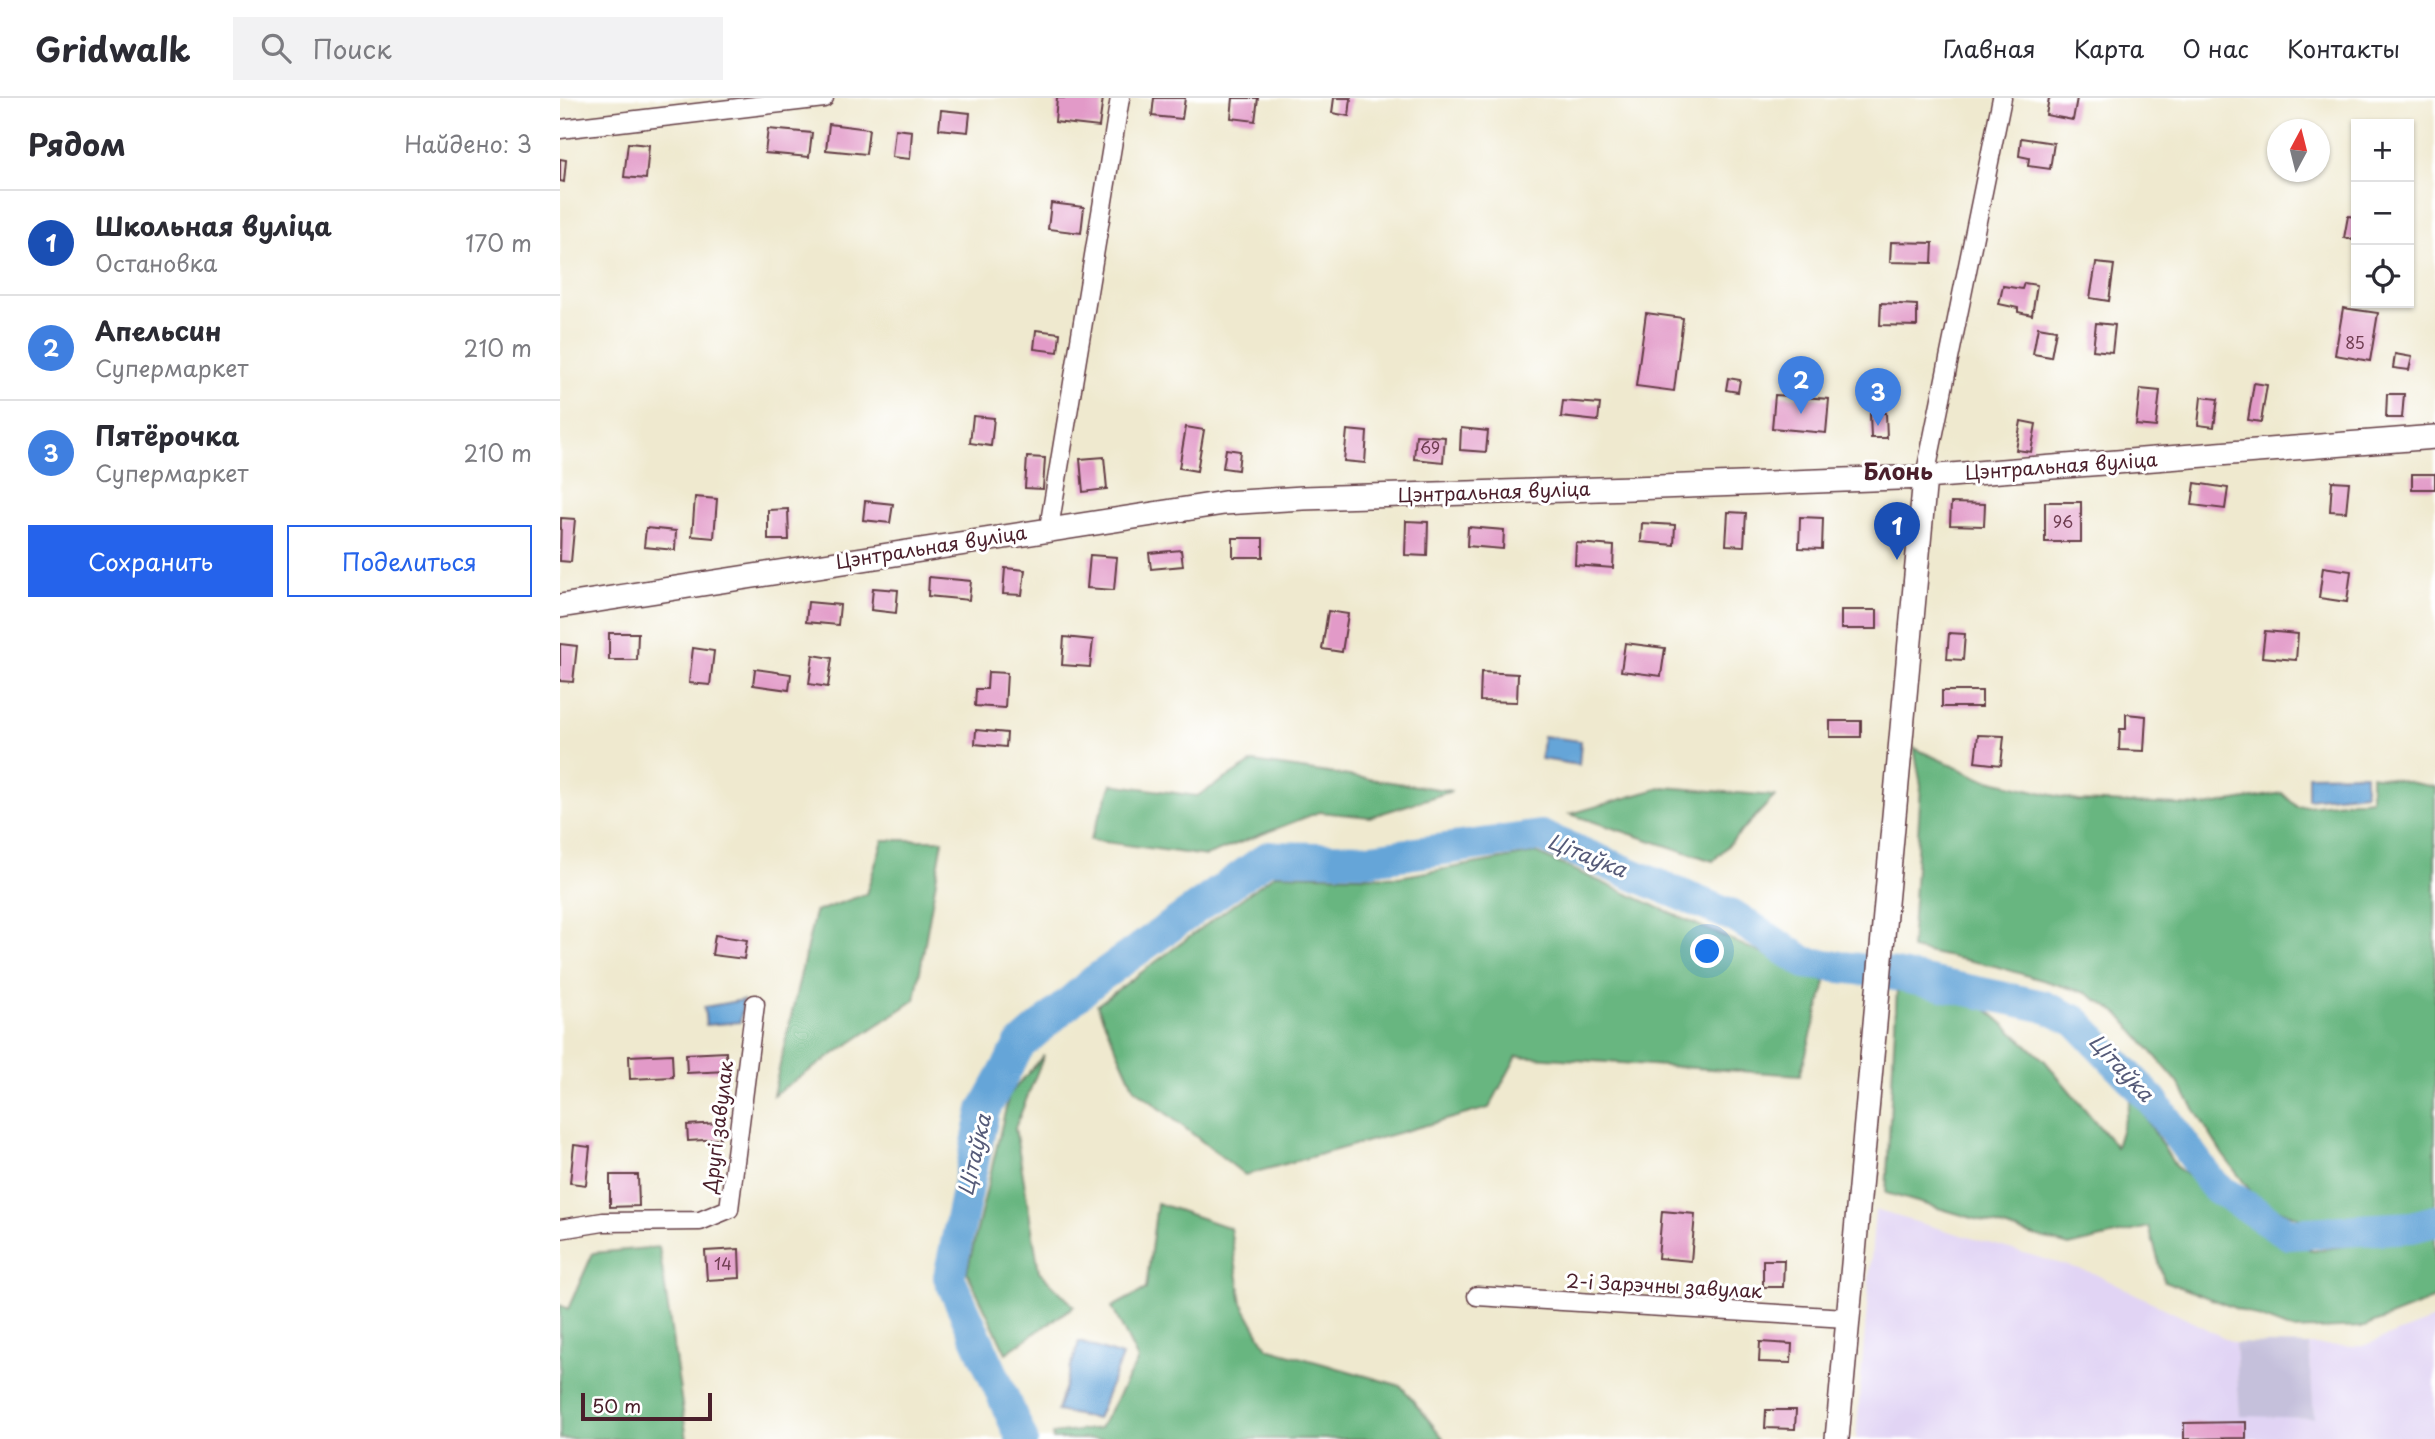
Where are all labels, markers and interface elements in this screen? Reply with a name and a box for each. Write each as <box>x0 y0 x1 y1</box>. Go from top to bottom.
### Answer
search box <box>233 17 723 80</box>
text: Gridwalk <box>35 23 191 73</box>
icon: search <box>257 29 295 67</box>
text: Поиск <box>313 29 392 68</box>
text: Главная <box>1943 30 2036 66</box>
text: Карта <box>2074 30 2144 66</box>
text: О нас <box>2182 30 2249 66</box>
text: Контакты <box>2287 30 2400 66</box>
north arrow <box>2267 119 2330 182</box>
map controls <box>2351 119 2414 308</box>
button: + <box>2351 119 2414 182</box>
text: Рядом <box>28 121 126 166</box>
text: Найдено: 3 <box>404 126 532 161</box>
button: − <box>2351 182 2414 245</box>
text: Школьная вуліца <box>95 206 332 245</box>
text: 1 <box>46 225 57 260</box>
text: 170 m <box>465 225 532 260</box>
text: Остановка <box>95 245 217 280</box>
button: locate <box>2351 245 2414 308</box>
text: Апельсин <box>95 311 221 350</box>
text: 2 <box>43 330 59 365</box>
text: 210 m <box>464 330 532 365</box>
house number: 85 <box>2345 330 2365 354</box>
text: Супермаркет <box>95 350 249 385</box>
pin: 2 <box>1778 356 1824 414</box>
pin: 3 <box>1855 368 1901 426</box>
text: Пятёрочка <box>95 416 240 455</box>
text: 3 <box>43 435 59 470</box>
text: 210 m <box>464 435 532 470</box>
house number: 69 <box>1420 435 1440 459</box>
street label: Цэнтральная вуліца <box>1964 444 2159 486</box>
district label: Блонь <box>1863 453 1933 488</box>
text: Супермаркет <box>95 455 249 490</box>
street label: Цэнтральная вуліца <box>1397 474 1591 508</box>
pin: 1 <box>1874 502 1920 560</box>
house number: 96 <box>2053 509 2073 533</box>
street label: Цэнтральная вуліца <box>833 517 1029 575</box>
button: Сохранить <box>28 525 273 597</box>
button: Поделиться <box>287 525 532 597</box>
water label: Цітаўка <box>1544 824 1633 885</box>
your location <box>1690 934 1724 968</box>
water label: Цітаўка <box>2083 1026 2163 1108</box>
street label: Другі завулак <box>695 1058 739 1196</box>
water label: Цітаўка <box>948 1110 998 1198</box>
house number: 14 <box>714 1251 732 1275</box>
street label: 2-і Зарэчны завулак <box>1565 1266 1764 1304</box>
scale bar <box>581 1390 712 1422</box>
text: 50 m <box>592 1391 641 1419</box>

